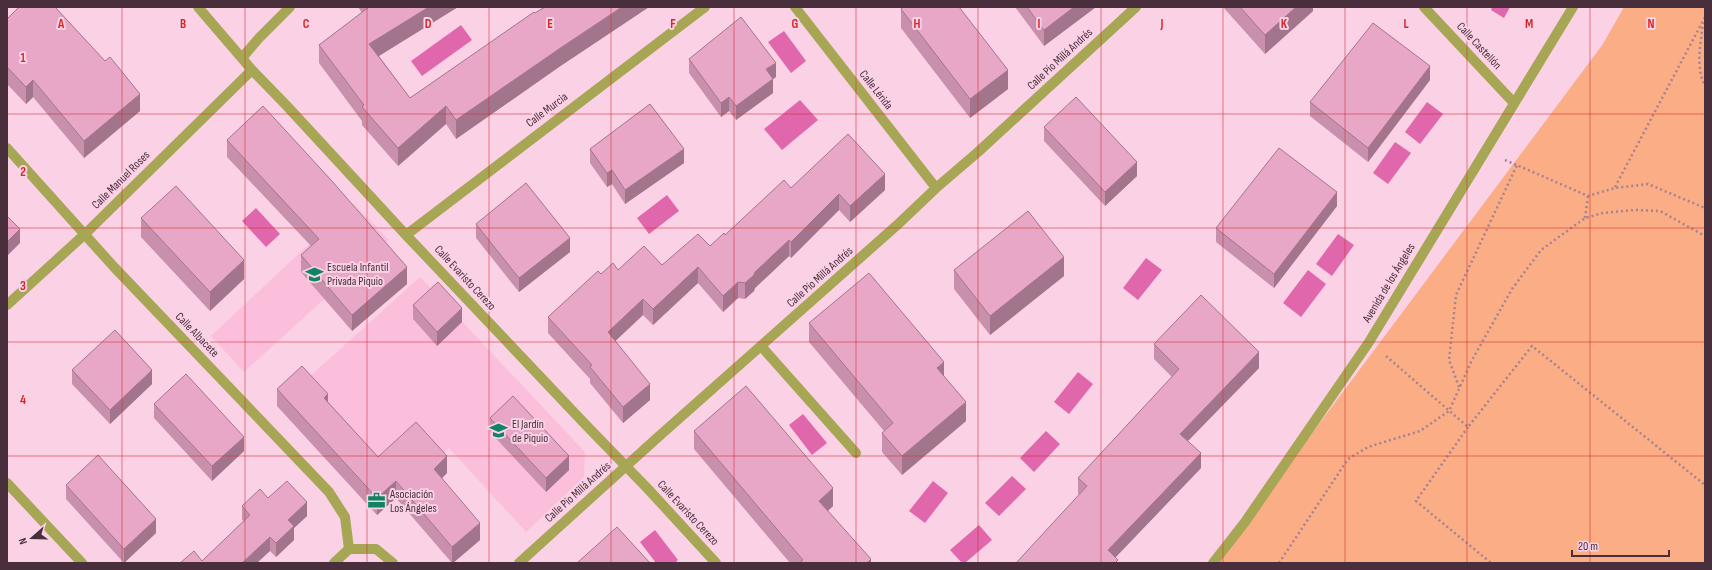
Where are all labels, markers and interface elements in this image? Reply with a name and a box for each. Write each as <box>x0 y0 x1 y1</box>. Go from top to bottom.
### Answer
text: A <box>57 16 65 32</box>
text: B <box>180 16 186 32</box>
text: C <box>303 16 310 32</box>
text: D <box>425 16 432 32</box>
text: E <box>547 16 553 32</box>
text: F <box>670 16 676 32</box>
text: G <box>792 16 799 32</box>
text: H <box>914 16 921 32</box>
text: I <box>1038 16 1041 32</box>
text: J <box>1160 16 1164 32</box>
text: K <box>1281 16 1288 32</box>
text: L <box>1403 16 1409 32</box>
text: M <box>1525 16 1533 32</box>
text: N <box>1648 16 1655 32</box>
street label: Calle Castellón <box>1453 19 1505 73</box>
street label: Calle Pío Millá Andrés <box>1024 25 1096 93</box>
text: 1 <box>20 50 26 66</box>
street label: Calle Lérida <box>856 67 896 113</box>
street label: Calle Murcia <box>523 89 571 131</box>
street label: Calle Manuel Roses <box>89 148 153 212</box>
text: 2 <box>20 164 26 180</box>
street label: Avenida de los Ángeles <box>1359 241 1419 326</box>
street label: Calle Evaristo Cerezo <box>431 242 499 314</box>
street label: Calle Pío Millá Andrés <box>784 243 856 311</box>
place label: Escuela Infantil Privada Piquio <box>327 260 389 289</box>
school or university icon: Escuela Infantil Privada Piquio <box>304 264 324 284</box>
text: 3 <box>20 278 26 294</box>
street label: Calle Albacete <box>172 309 222 361</box>
text: 4 <box>20 392 26 408</box>
place label: El Jardín de Piquio <box>512 417 548 446</box>
school or university icon: El Jardín de Piquio <box>489 421 509 441</box>
street label: Calle Pío Millá Andrés <box>542 458 614 526</box>
street label: Calle Evaristo Cerezo <box>654 477 722 549</box>
place label: Asociación Los Ángeles <box>389 487 437 516</box>
office icon: Asociación Los Ángeles <box>367 491 387 511</box>
north arrow <box>12 518 52 558</box>
scale bar <box>1572 532 1669 558</box>
text: N <box>16 536 30 546</box>
text: 20 m <box>1578 539 1598 554</box>

